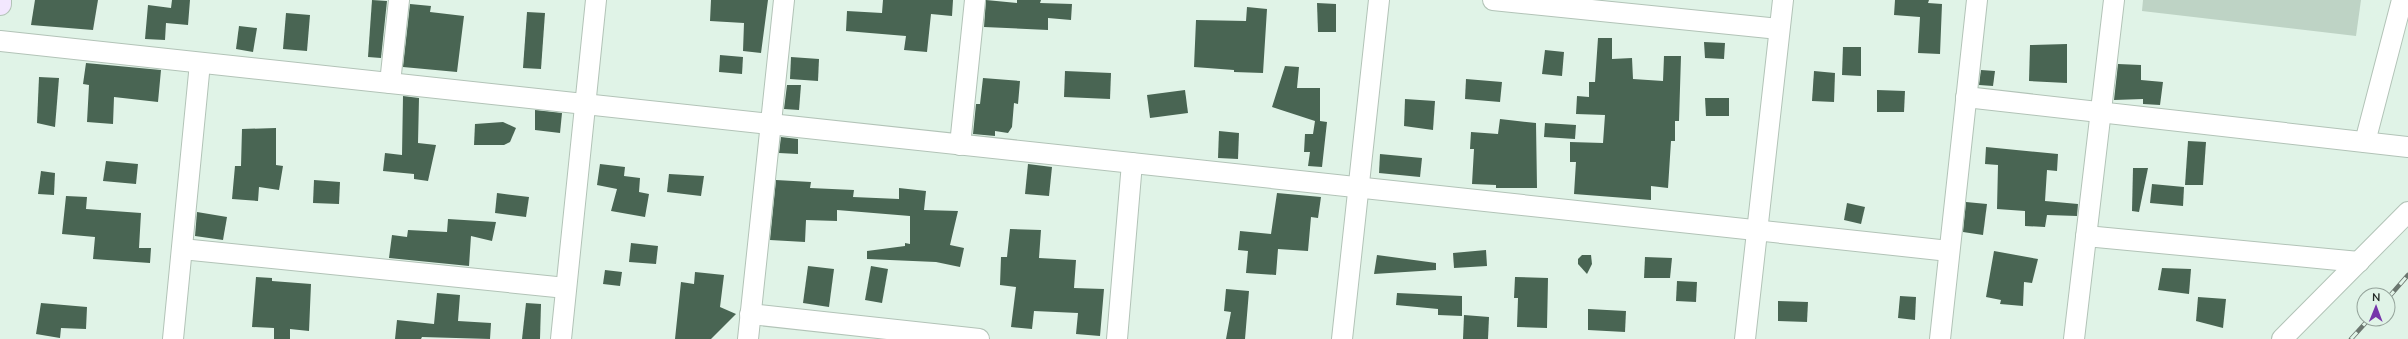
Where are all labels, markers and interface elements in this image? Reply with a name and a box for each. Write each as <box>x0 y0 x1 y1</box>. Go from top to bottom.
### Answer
north arrow <box>2356 287 2396 327</box>
text: N <box>2372 290 2380 304</box>

